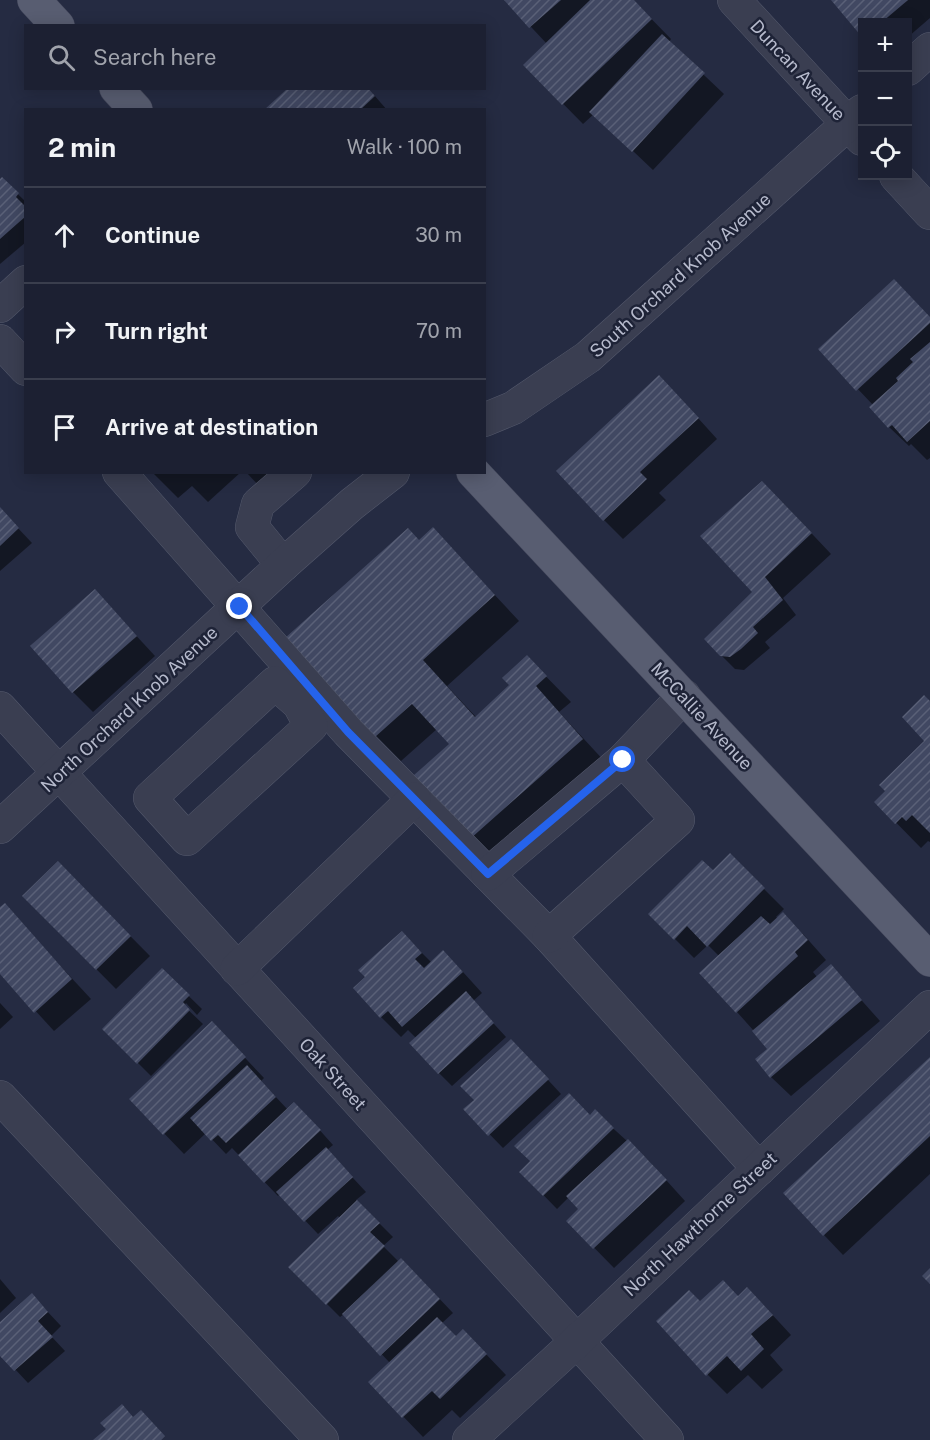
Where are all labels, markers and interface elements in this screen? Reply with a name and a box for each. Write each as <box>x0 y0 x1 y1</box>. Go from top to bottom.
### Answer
street label: Duncan Avenue <box>746 15 850 125</box>
map controls <box>858 18 912 180</box>
button: + <box>858 18 912 72</box>
search box <box>24 24 486 90</box>
icon: search <box>45 41 78 74</box>
text: Search here <box>93 44 217 70</box>
button: − <box>858 72 912 126</box>
button: locate <box>858 126 912 180</box>
text: 2 min <box>48 132 116 163</box>
text: Walk · 100 m <box>347 135 462 159</box>
street label: South Orchard Knob Avenue <box>585 188 775 362</box>
icon: ahead <box>48 219 81 252</box>
text: Continue <box>105 222 200 248</box>
text: 30 m <box>415 223 462 247</box>
icon: right <box>48 315 81 348</box>
text: Turn right <box>105 318 208 344</box>
text: 70 m <box>416 319 462 343</box>
icon: arrive <box>48 411 81 444</box>
text: Arrive at destination <box>105 414 318 440</box>
route end <box>226 593 252 619</box>
street label: North Orchard Knob Avenue <box>36 622 222 796</box>
street label: McCallie Avenue <box>647 658 757 774</box>
route start <box>609 746 635 772</box>
street label: Oak Street <box>295 1034 371 1114</box>
street label: North Hawthorne Street <box>619 1148 781 1300</box>

